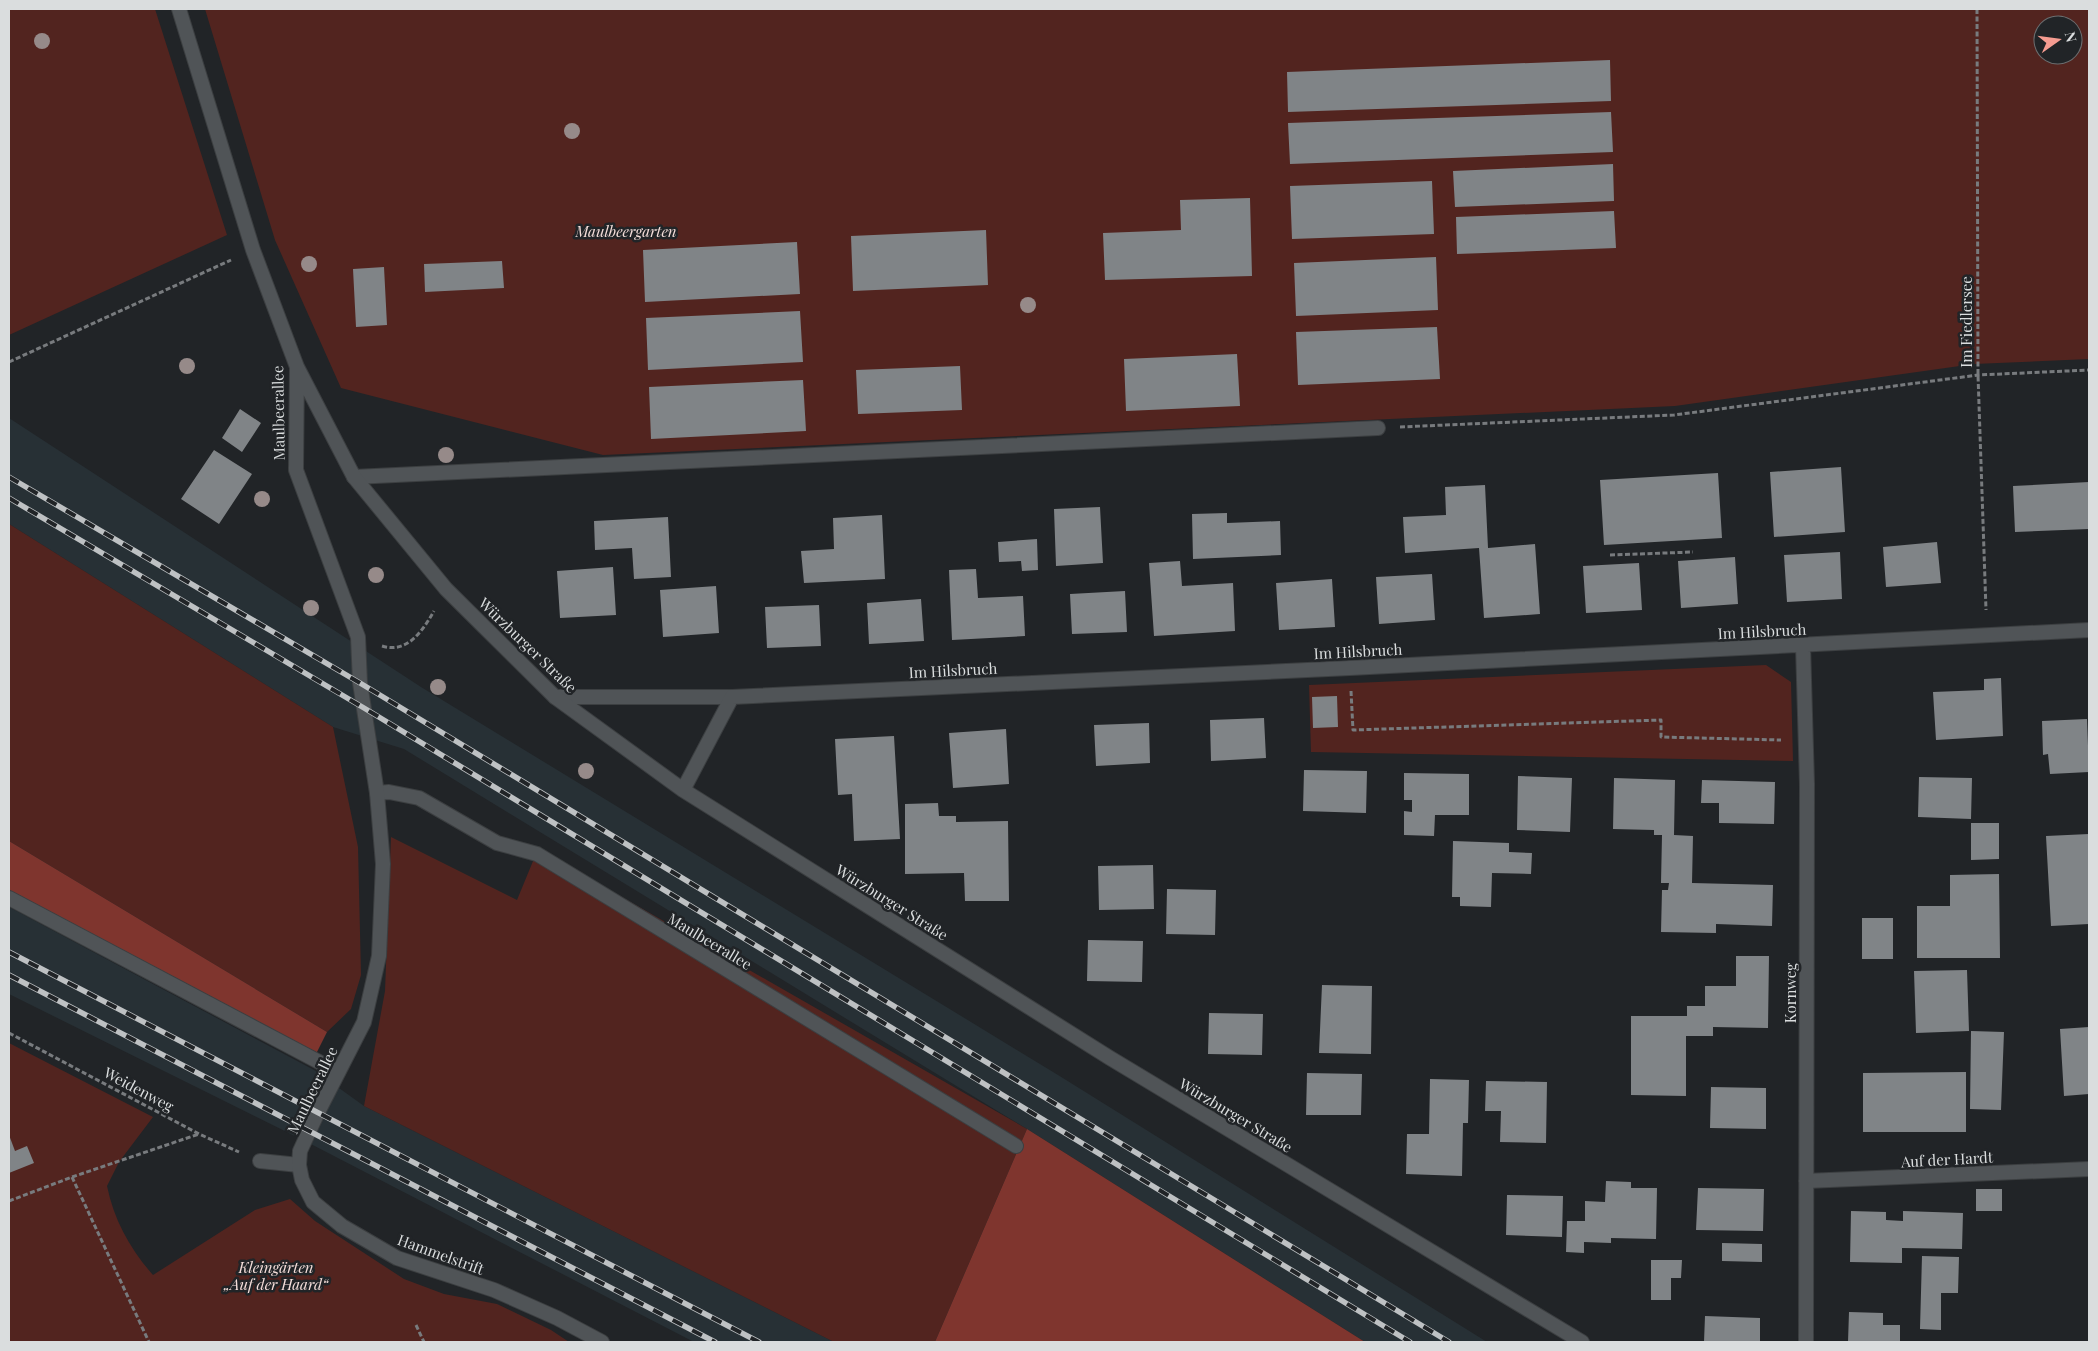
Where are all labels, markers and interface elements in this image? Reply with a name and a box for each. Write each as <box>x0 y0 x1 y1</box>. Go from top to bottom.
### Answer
north arrow <box>2033 15 2083 65</box>
text: N <box>2061 30 2082 44</box>
park label: Maulbeergarten <box>574 221 677 241</box>
street label: Im Fiedlersee <box>1956 276 1976 368</box>
street label: Maulbeerallee <box>267 365 289 461</box>
street label: Würzburger Straße <box>474 592 581 697</box>
street label: Im Hilsbruch <box>1717 619 1807 643</box>
street label: Im Hilsbruch <box>1313 639 1403 663</box>
street label: Im Hilsbruch <box>908 658 998 682</box>
street label: Würzburger Straße <box>831 859 952 945</box>
street label: Maulbeerallee <box>664 908 756 974</box>
street label: Kornweg <box>1780 963 1800 1023</box>
street label: Maulbeerallee <box>282 1043 342 1137</box>
street label: Weidenweg <box>100 1062 178 1116</box>
street label: Würzburger Straße <box>1175 1073 1296 1157</box>
street label: Auf der Hardt <box>1900 1147 1994 1171</box>
street label: Hammelstrift <box>395 1229 488 1279</box>
park label: Kleingärten „Auf der Haard“ <box>223 1257 329 1294</box>

